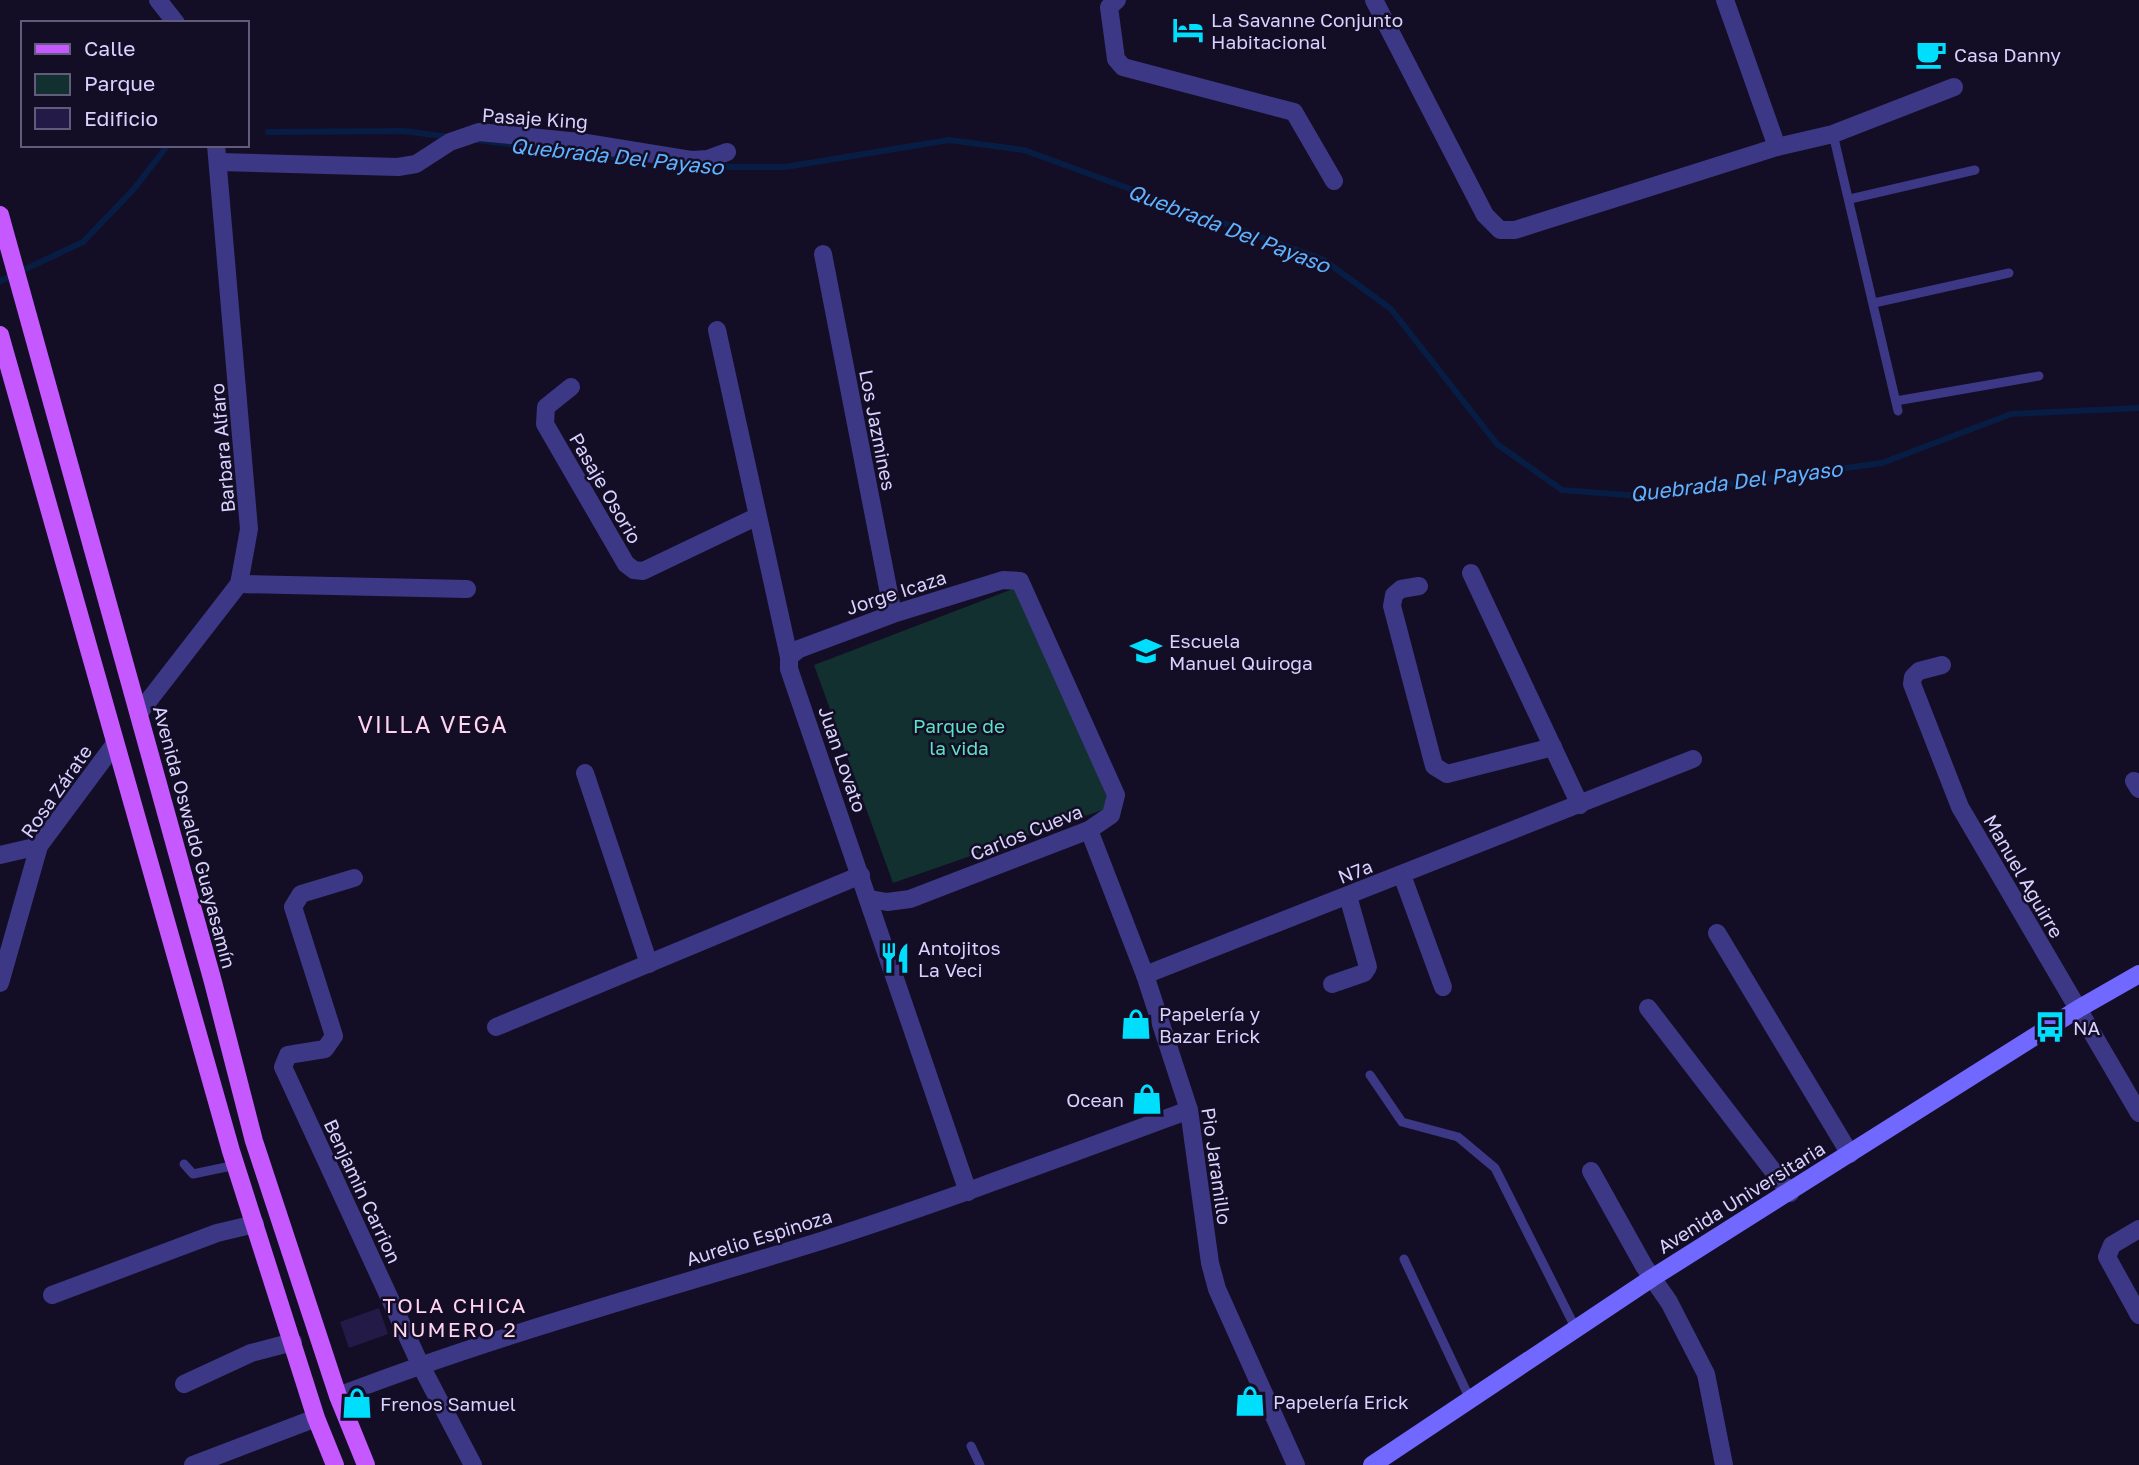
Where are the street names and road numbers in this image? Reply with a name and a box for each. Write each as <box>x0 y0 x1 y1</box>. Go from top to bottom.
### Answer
street label: Pasaje King <box>481 103 589 133</box>
street label: Los Jazmines <box>855 368 901 492</box>
street label: Barbara Alfaro <box>205 382 239 514</box>
street label: Pasaje Osorio <box>565 429 647 547</box>
street label: Jorge Icaza <box>843 565 949 619</box>
street label: Avenida Oswaldo Guayasamín <box>149 703 241 971</box>
street label: Juan Lovato <box>814 703 872 815</box>
street label: Rosa Zárate <box>16 740 96 842</box>
street label: Carlos Cueva <box>967 799 1085 865</box>
street label: Manuel Aguirre <box>1979 810 2069 942</box>
street label: N7a <box>1334 854 1376 888</box>
street label: Pio Jaramillo <box>1197 1106 1237 1226</box>
street label: Benjamin Carrion <box>320 1115 406 1267</box>
street label: Avenida Universitaria <box>1653 1136 1829 1258</box>
street label: Aurelio Espinoza <box>683 1204 835 1270</box>

